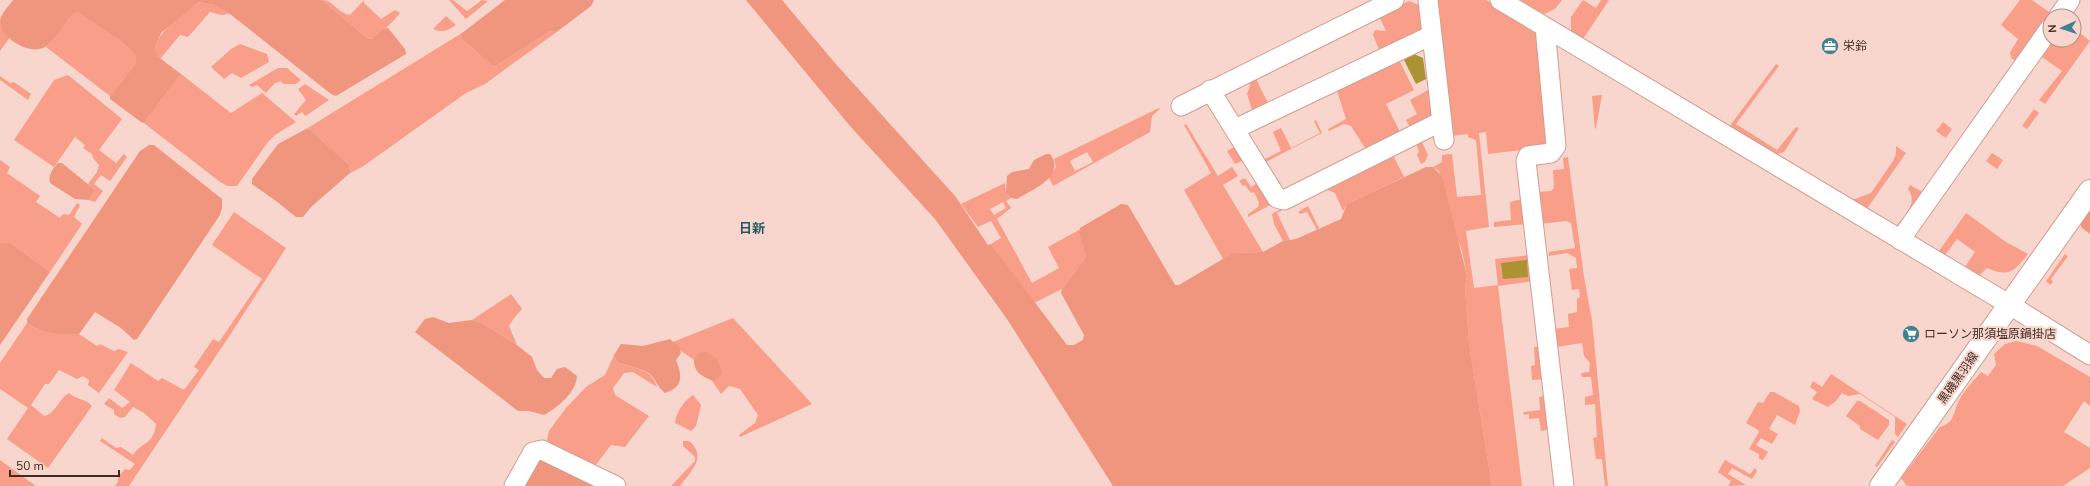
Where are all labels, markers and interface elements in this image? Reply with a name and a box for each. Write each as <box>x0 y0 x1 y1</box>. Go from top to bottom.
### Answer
north arrow <box>2042 8 2082 48</box>
text: N <box>2045 24 2060 33</box>
office icon: 栄鈴 <box>1820 36 1840 56</box>
place label: 栄鈴 <box>1843 38 1867 54</box>
district label: 日新 <box>739 220 765 238</box>
supermarket icon: ローソン那須塩原鍋掛店 <box>1901 324 1921 344</box>
place label: ローソン那須塩原鍋掛店 <box>1924 326 2056 342</box>
street label: 黒磯黒羽線 <box>1934 349 1982 407</box>
scale bar <box>10 452 119 478</box>
text: 50 m <box>16 458 44 474</box>

